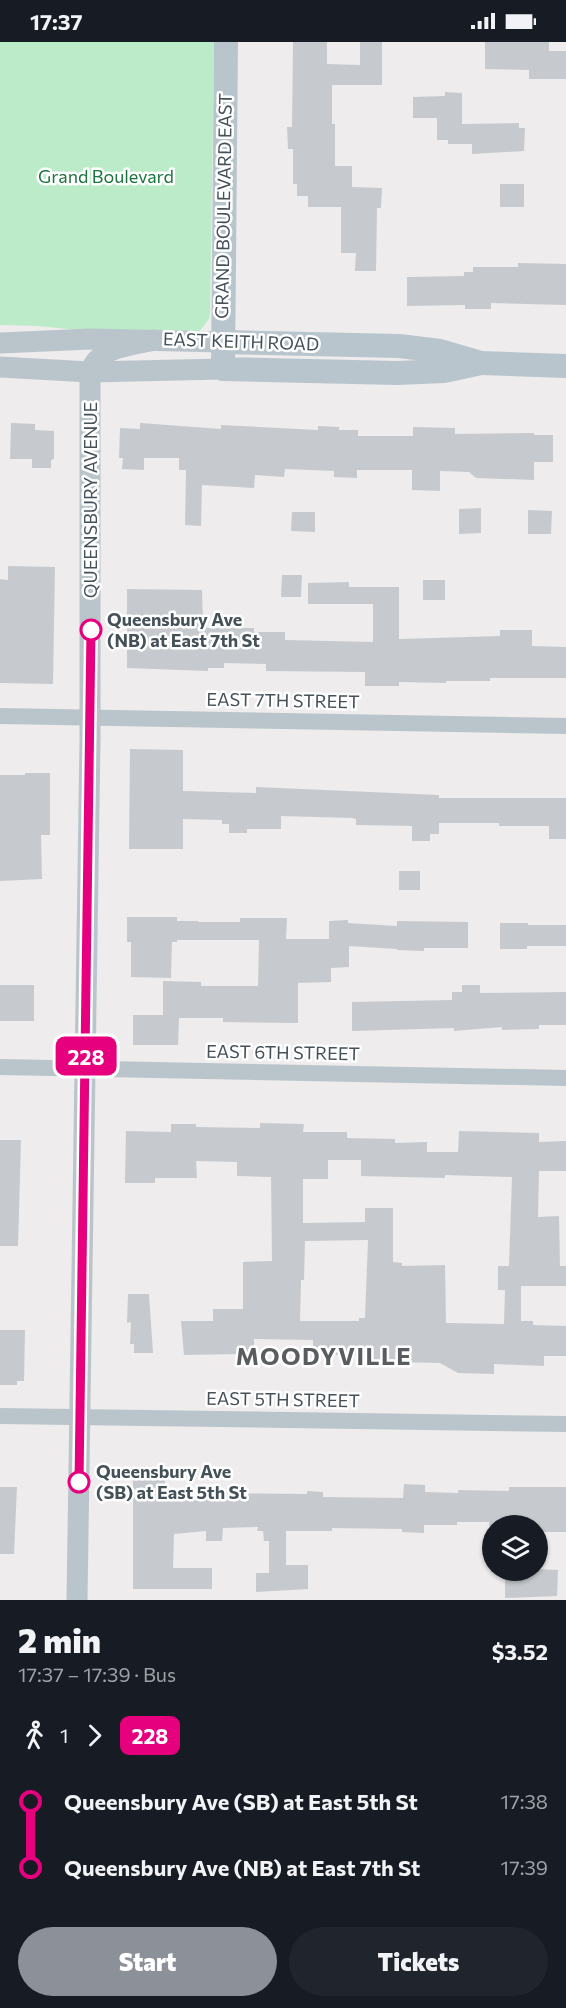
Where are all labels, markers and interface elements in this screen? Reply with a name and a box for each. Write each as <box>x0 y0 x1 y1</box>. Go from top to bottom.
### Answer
text: 17:37 <box>30 8 83 35</box>
street label: GRAND BOULEVARD EAST <box>210 93 236 319</box>
park label: Grand Boulevard <box>38 165 174 187</box>
street label: EAST KEITH ROAD <box>163 327 320 355</box>
street label: QUEENSBURY AVENUE <box>79 402 101 598</box>
place label: Queensbury Ave (NB) at East 7th St <box>107 608 260 651</box>
marker: Queensbury Ave (NB) at East 7th St <box>80 619 102 641</box>
street label: EAST 7TH STREET <box>206 688 360 712</box>
line badge: 228 <box>52 1036 121 1076</box>
street label: EAST 6TH STREET <box>206 1040 360 1064</box>
text: 228 <box>68 1044 104 1069</box>
district label: MOODYVILLE <box>236 1341 412 1370</box>
street label: EAST 5TH STREET <box>206 1387 360 1411</box>
place label: Queensbury Ave (SB) at East 5th St <box>96 1460 247 1503</box>
marker: Queensbury Ave (SB) at East 5th St <box>68 1471 90 1493</box>
map controls <box>482 1515 548 1581</box>
button: layers <box>482 1515 548 1581</box>
text: 2 min <box>18 1619 101 1660</box>
text: $3.52 <box>492 1638 548 1665</box>
text: 17:37 – 17:39 · Bus <box>18 1662 176 1686</box>
icon: walk <box>18 1719 51 1752</box>
icon: forward <box>78 1719 111 1752</box>
text: 1 <box>60 1723 69 1747</box>
text: 228 <box>132 1723 168 1748</box>
text: Queensbury Ave (SB) at East 5th St <box>64 1788 418 1815</box>
text: 17:38 <box>501 1789 548 1813</box>
text: Queensbury Ave (NB) at East 7th St <box>64 1854 420 1881</box>
text: 17:39 <box>501 1855 548 1879</box>
button: Start <box>18 1927 277 1996</box>
button: Tickets <box>289 1927 548 1996</box>

